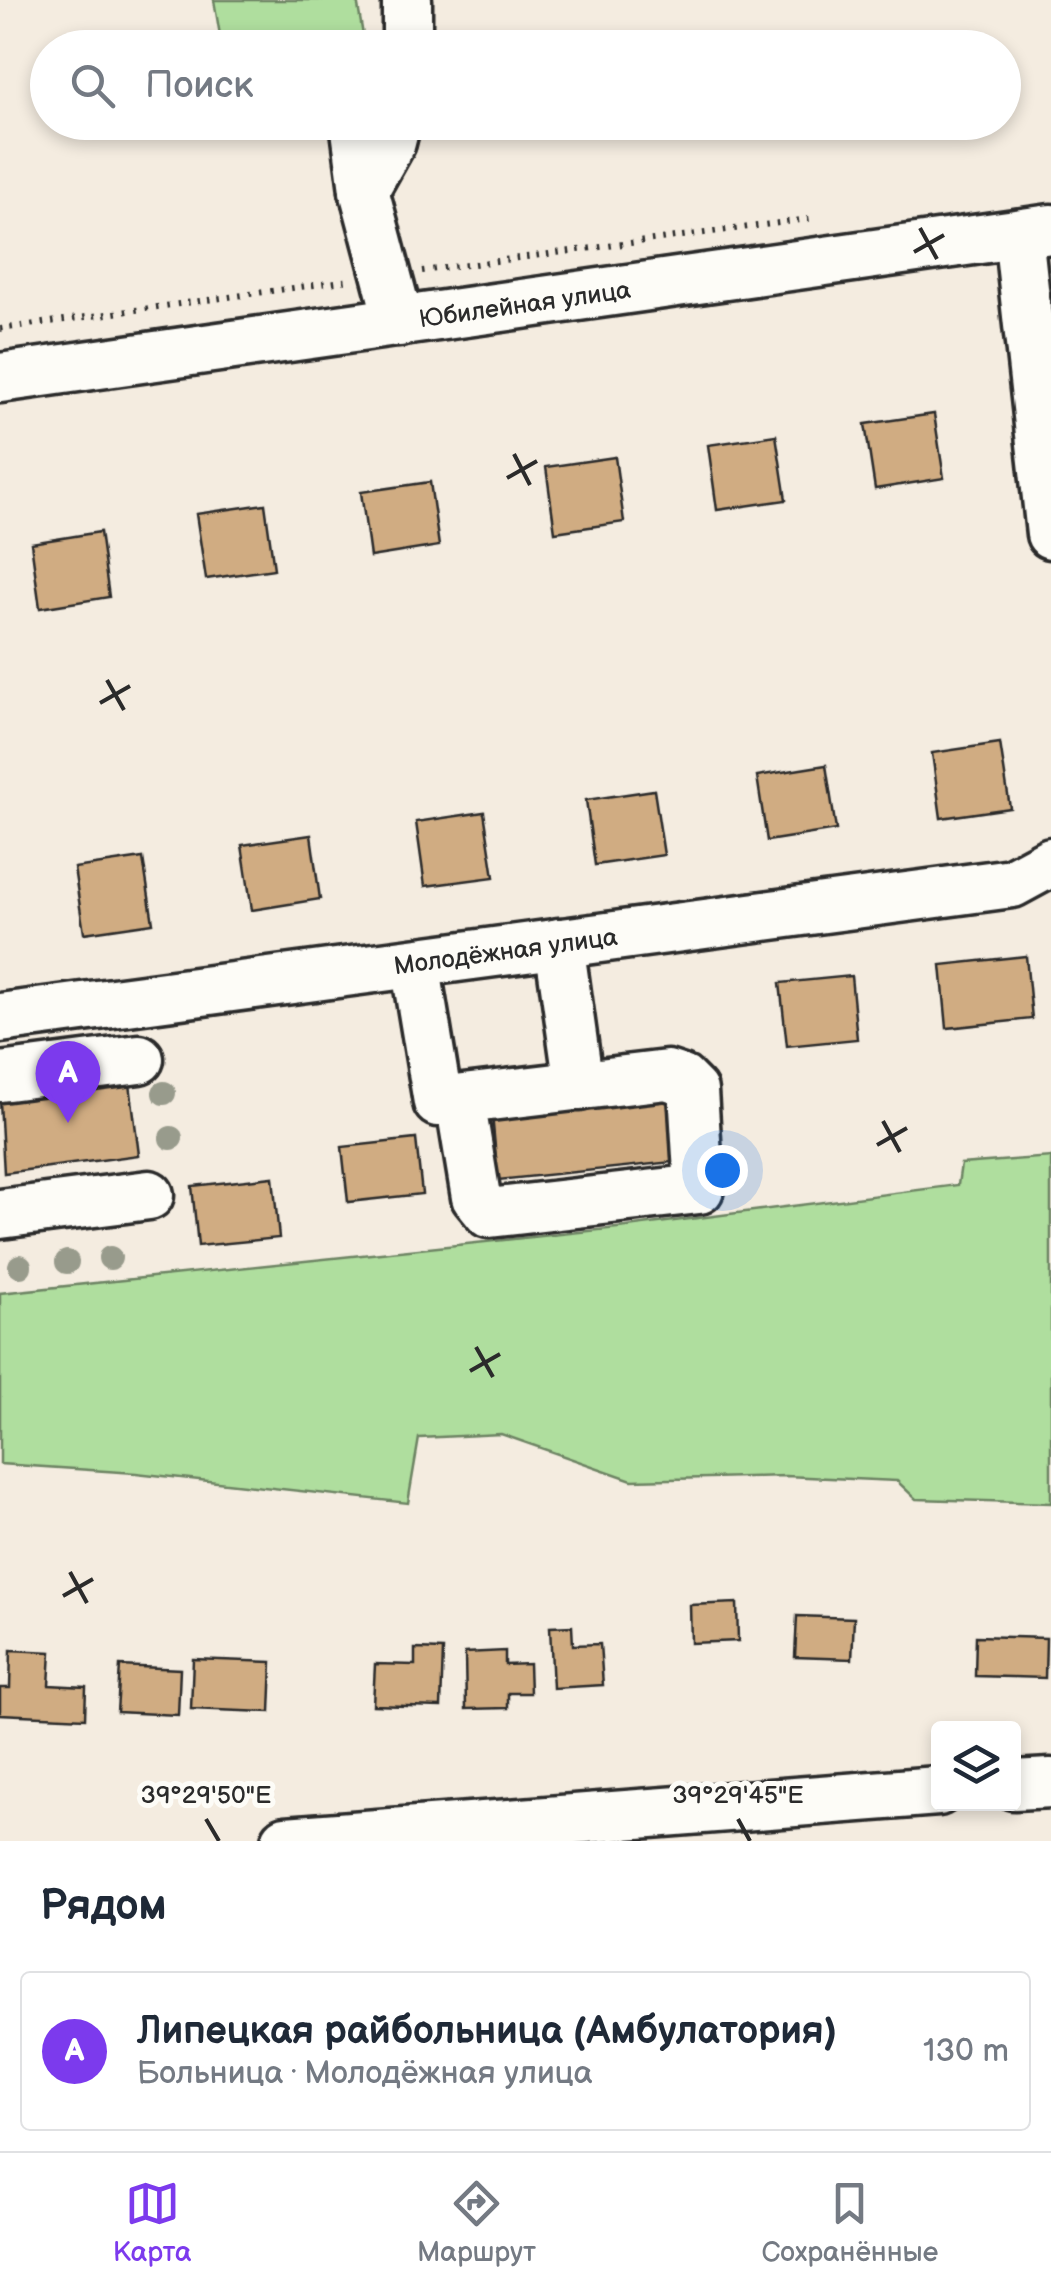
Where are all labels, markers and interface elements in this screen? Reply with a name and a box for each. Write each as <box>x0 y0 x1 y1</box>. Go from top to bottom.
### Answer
search box <box>30 30 1021 140</box>
icon: search <box>65 58 120 113</box>
text: Поиск <box>145 63 253 108</box>
street label: Юбилейная улица <box>417 275 633 335</box>
street label: Молодёжная улица <box>392 922 620 982</box>
pin: A <box>36 1040 100 1123</box>
your location <box>697 1145 748 1196</box>
map controls <box>931 1721 1021 1811</box>
button: layers <box>931 1721 1021 1811</box>
text: 39°29'50"E <box>141 1780 271 1811</box>
text: 39°29'45"E <box>672 1780 804 1811</box>
text: Рядом <box>40 1881 167 1932</box>
text: Липецкая райбольница (Амбулатория) <box>137 2009 837 2054</box>
text: A <box>65 2032 84 2071</box>
text: 130 m <box>923 2032 1009 2071</box>
text: Больница · Молодёжная улица <box>137 2054 593 2093</box>
tab: Карта <box>113 2176 192 2269</box>
tab: Маршрут <box>417 2176 536 2269</box>
tab: Сохранённые <box>761 2176 938 2269</box>

